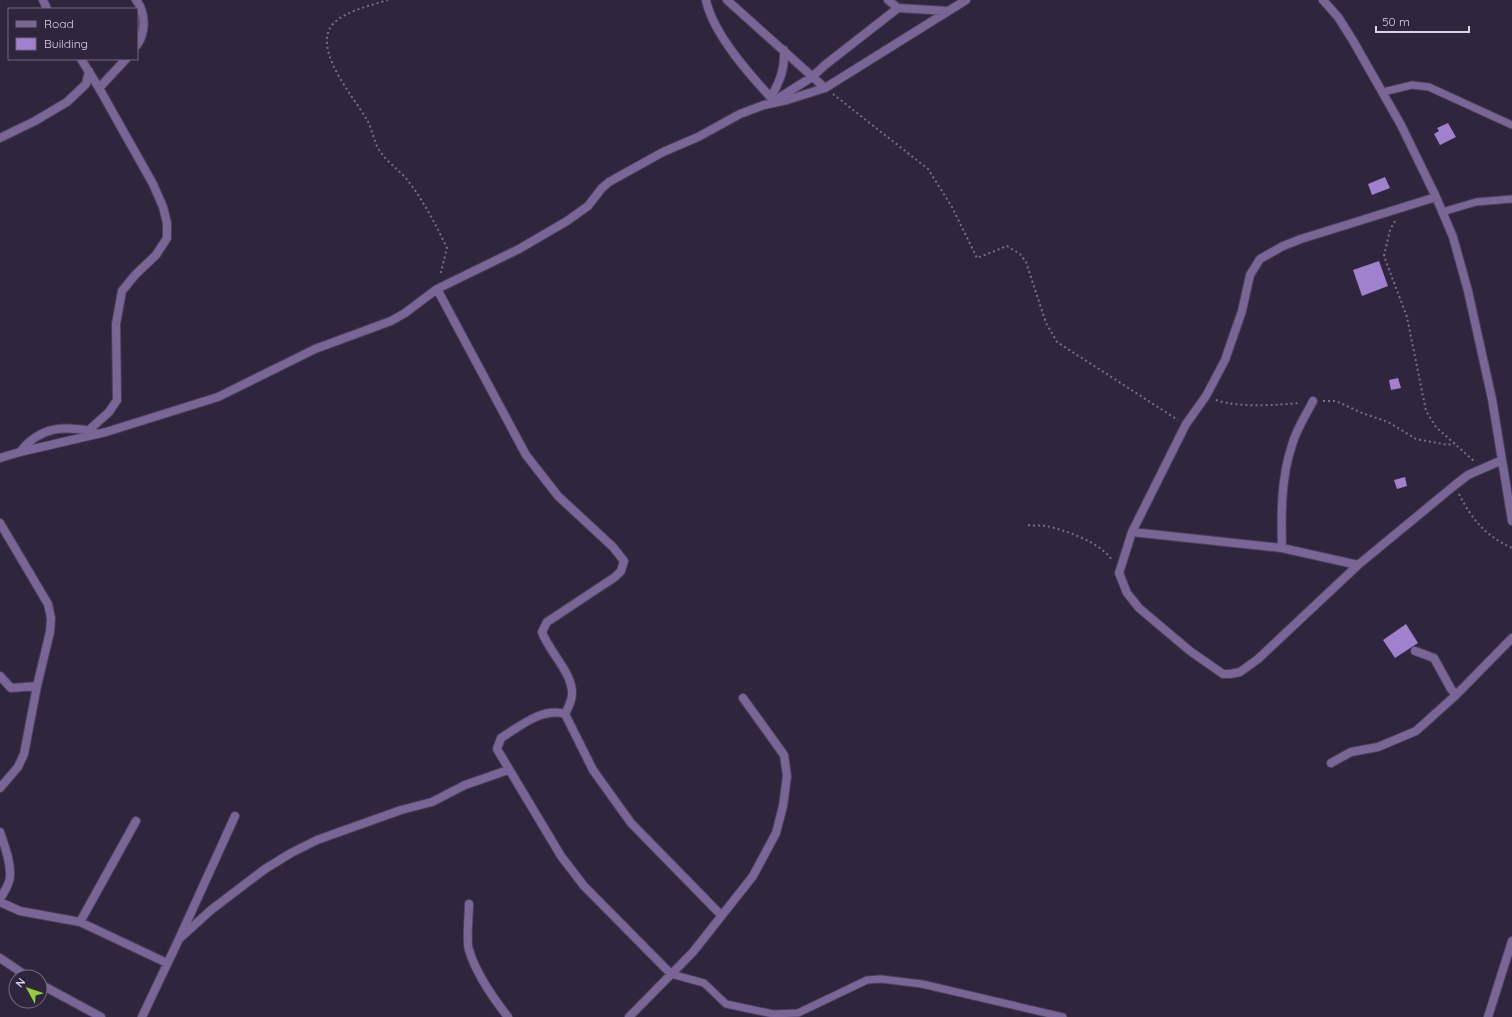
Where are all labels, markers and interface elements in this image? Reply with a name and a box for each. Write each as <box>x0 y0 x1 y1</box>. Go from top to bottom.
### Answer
legend <box>8 8 138 60</box>
scale bar <box>1376 8 1469 34</box>
text: 50 m <box>1382 14 1410 29</box>
text: Road <box>44 16 74 31</box>
text: Building <box>44 36 88 51</box>
north arrow <box>8 969 48 1009</box>
text: N <box>12 975 28 990</box>

